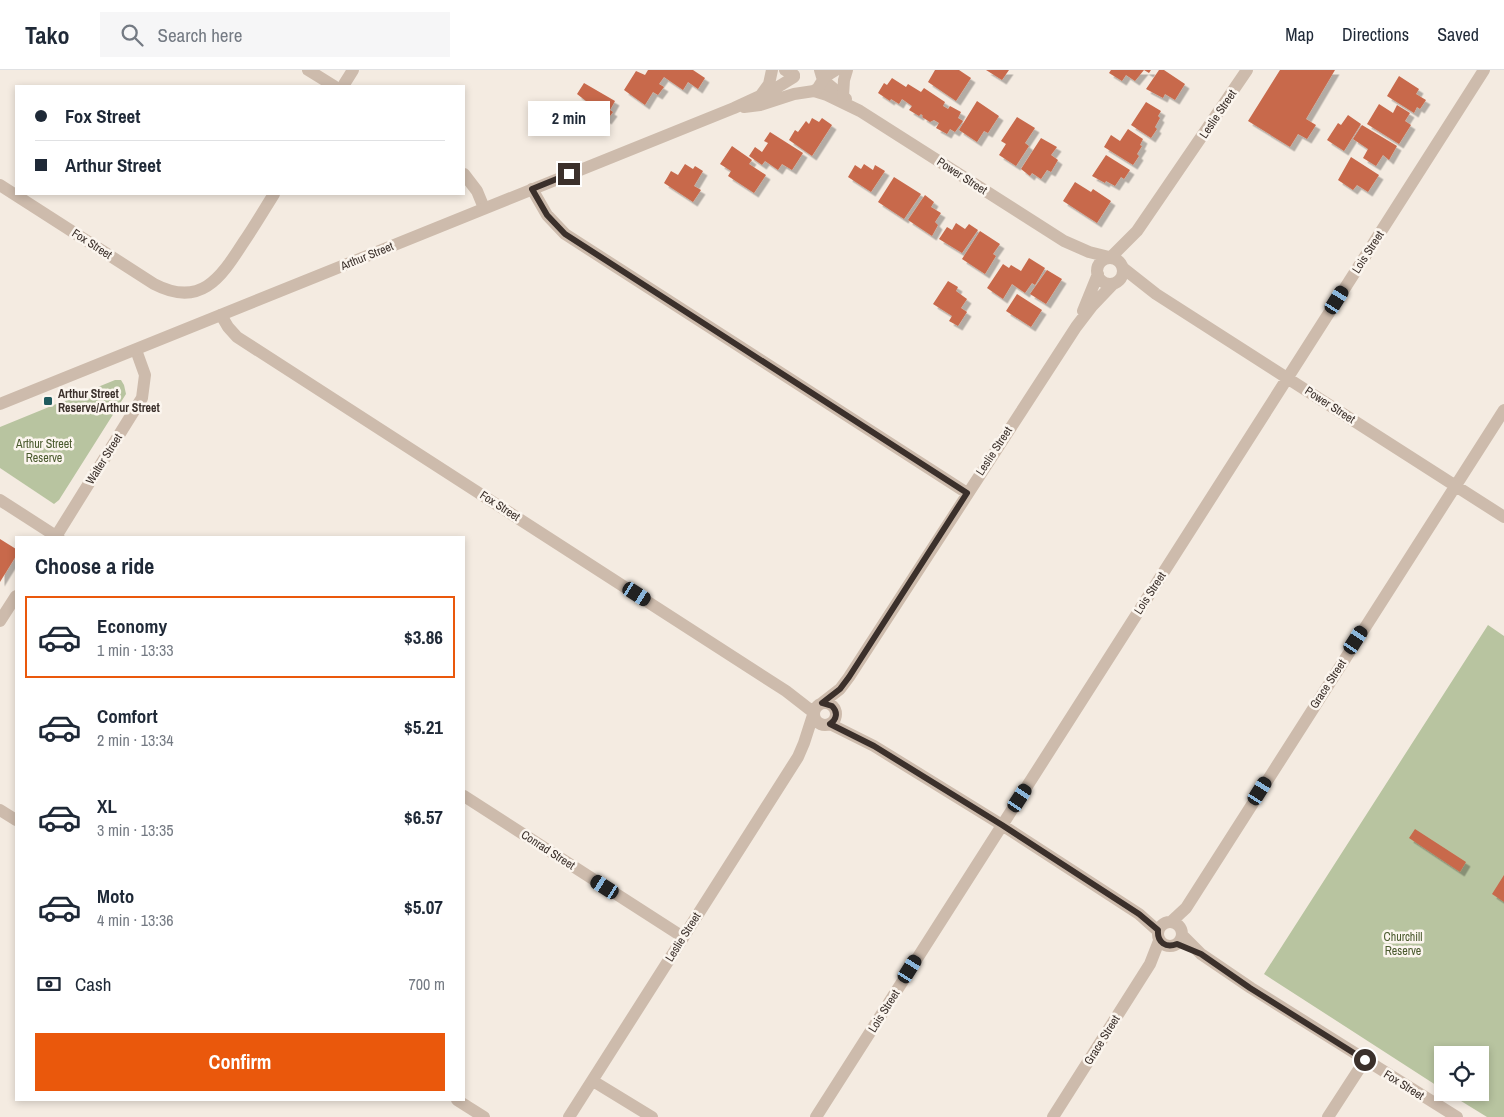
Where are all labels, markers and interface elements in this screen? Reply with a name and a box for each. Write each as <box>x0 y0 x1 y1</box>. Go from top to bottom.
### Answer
search box <box>100 12 450 57</box>
text: Tako <box>25 19 70 51</box>
icon: search <box>118 21 146 49</box>
text: Search here <box>158 22 242 48</box>
text: Map <box>1285 22 1314 47</box>
text: Directions <box>1342 22 1409 47</box>
text: Saved <box>1437 22 1479 47</box>
street label: Leslie Street <box>1196 86 1240 141</box>
callout: 2 min <box>528 102 610 136</box>
text: Fox Street <box>65 103 140 129</box>
text: 2 min <box>552 107 586 129</box>
text: Arthur Street <box>65 152 161 178</box>
street label: Power Street <box>934 154 990 198</box>
route end <box>558 163 580 185</box>
street label: Fox Street <box>69 225 115 263</box>
street label: Lois Street <box>1348 227 1388 276</box>
street label: Arthur Street <box>337 238 396 274</box>
car <box>1322 283 1351 317</box>
street label: Power Street <box>1302 383 1358 427</box>
place label: Arthur Street Reserve/Arthur Street <box>58 386 160 416</box>
marker: Arthur Street Reserve/Arthur Street <box>42 395 54 407</box>
street label: Leslie Street <box>972 423 1016 479</box>
street label: Walter Street <box>82 430 126 487</box>
park label: Arthur Street Reserve <box>15 436 72 466</box>
street label: Fox Street <box>477 487 523 525</box>
text: Choose a ride <box>35 551 154 581</box>
street label: Lois Street <box>1130 568 1170 617</box>
car <box>620 580 653 608</box>
text: Economy <box>97 613 167 639</box>
icon: car <box>37 615 82 660</box>
car <box>1341 623 1370 657</box>
text: $3.86 <box>404 624 443 650</box>
text: 1 min · 13:33 <box>97 639 174 661</box>
street label: Grace Street <box>1306 656 1350 712</box>
text: Comfort <box>97 703 158 729</box>
icon: car <box>37 705 82 750</box>
text: $5.21 <box>404 714 443 740</box>
text: 2 min · 13:34 <box>97 729 174 751</box>
car <box>1245 774 1274 808</box>
car <box>1005 781 1034 815</box>
text: XL <box>97 793 117 819</box>
icon: car <box>37 795 82 840</box>
text: $6.57 <box>404 804 443 830</box>
text: 3 min · 13:35 <box>97 819 174 841</box>
street label: Conrad Street <box>518 827 578 874</box>
car <box>588 873 621 901</box>
text: Moto <box>97 883 134 909</box>
icon: car <box>37 885 82 930</box>
text: $5.07 <box>404 894 443 920</box>
text: 4 min · 13:36 <box>97 909 174 931</box>
street label: Leslie Street <box>662 909 705 965</box>
park label: Churchill Reserve <box>1384 929 1422 959</box>
car <box>895 952 924 986</box>
icon: cash <box>35 970 63 998</box>
text: Cash <box>75 971 111 997</box>
text: 700 m <box>409 973 445 995</box>
street label: Lois Street <box>865 986 904 1035</box>
street label: Grace Street <box>1080 1012 1124 1068</box>
button: Confirm <box>35 1033 445 1091</box>
map controls <box>1434 1046 1489 1101</box>
button: locate <box>1434 1046 1489 1101</box>
route start <box>1354 1049 1376 1071</box>
street label: Fox Street <box>1381 1066 1428 1104</box>

